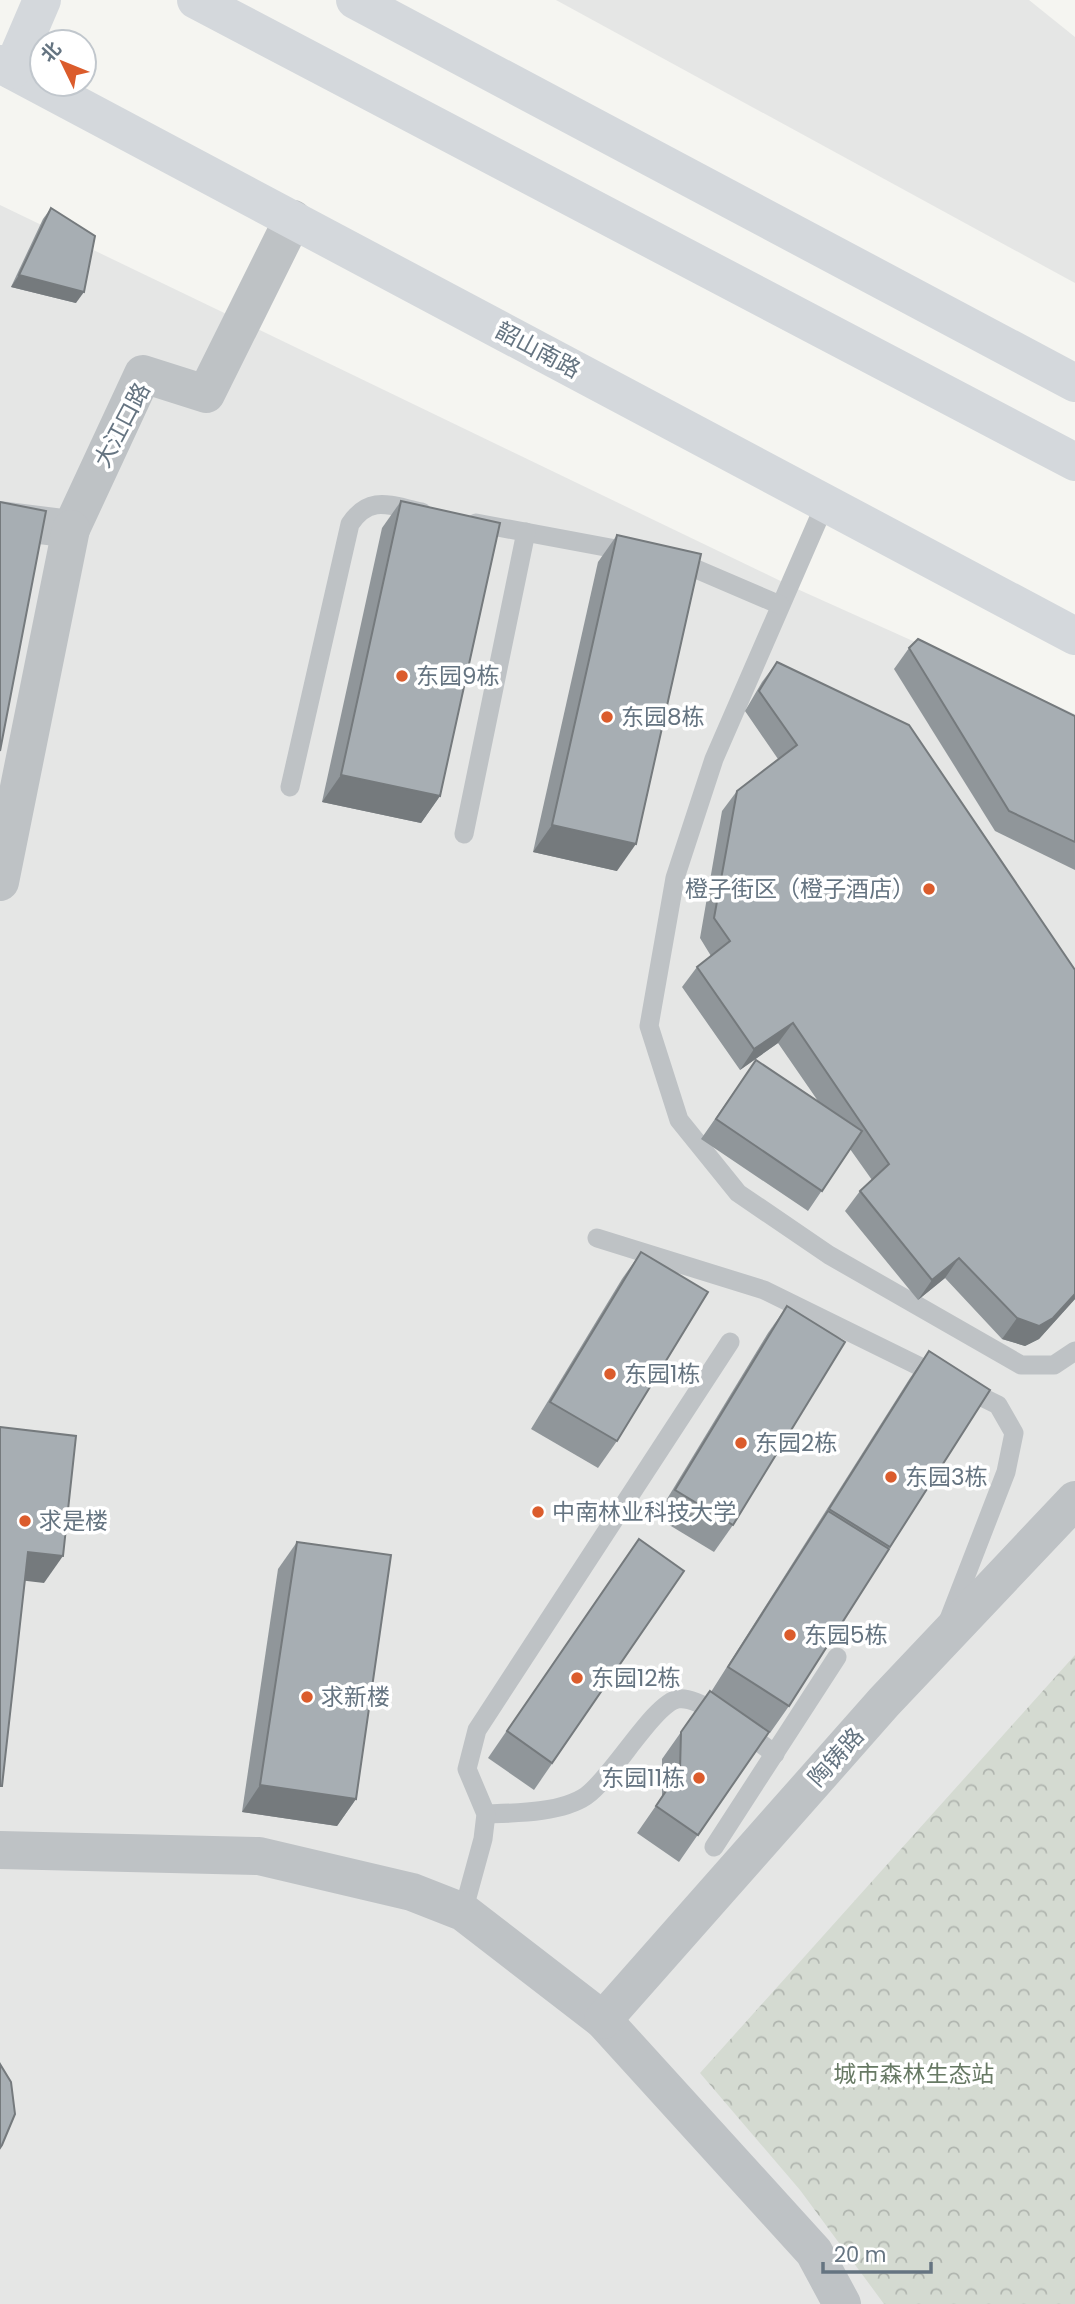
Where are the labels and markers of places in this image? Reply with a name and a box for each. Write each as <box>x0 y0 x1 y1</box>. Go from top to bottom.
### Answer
place label: 东园9栋 <box>416 660 500 692</box>
marker: 东园9栋 <box>394 668 410 684</box>
place label: 东园8栋 <box>621 701 705 733</box>
marker: 东园8栋 <box>599 709 615 725</box>
place label: 橙子街区（橙子酒店） <box>685 873 915 905</box>
marker: 橙子街区（橙子酒店） <box>921 881 937 897</box>
place label: 东园1栋 <box>624 1358 700 1390</box>
marker: 东园1栋 <box>602 1366 618 1382</box>
place label: 东园2栋 <box>755 1427 837 1459</box>
marker: 东园2栋 <box>733 1435 749 1451</box>
place label: 东园3栋 <box>905 1461 988 1493</box>
marker: 东园3栋 <box>883 1469 899 1485</box>
place label: 中南林业科技大学 <box>552 1496 736 1528</box>
marker: 中南林业科技大学 <box>530 1504 546 1520</box>
place label: 求是楼 <box>39 1505 108 1537</box>
marker: 求是楼 <box>17 1513 33 1529</box>
place label: 东园5栋 <box>804 1619 887 1651</box>
marker: 东园5栋 <box>782 1627 798 1643</box>
place label: 东园12栋 <box>591 1662 681 1694</box>
marker: 东园12栋 <box>569 1670 585 1686</box>
place label: 求新楼 <box>321 1681 390 1713</box>
marker: 求新楼 <box>299 1689 315 1705</box>
place label: 东园11栋 <box>601 1762 685 1794</box>
marker: 东园11栋 <box>691 1770 707 1786</box>

